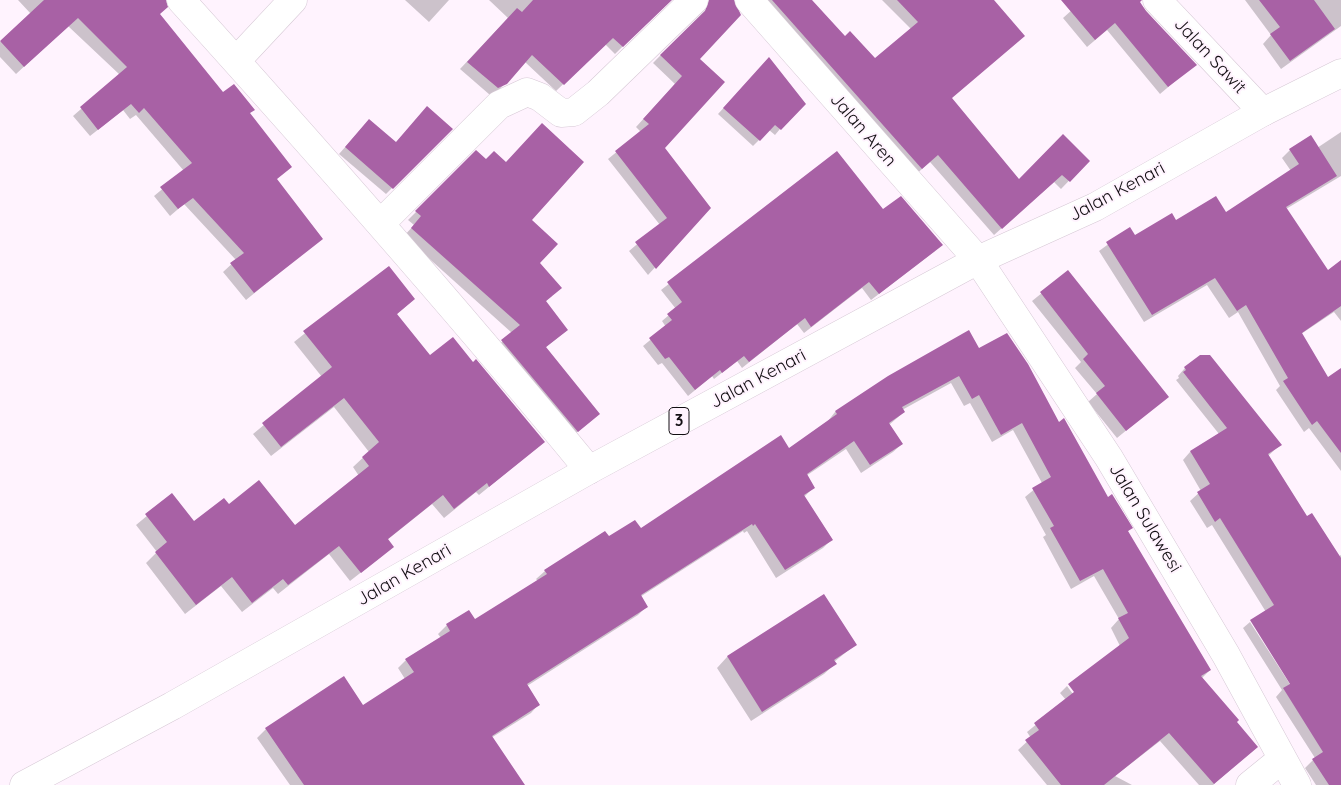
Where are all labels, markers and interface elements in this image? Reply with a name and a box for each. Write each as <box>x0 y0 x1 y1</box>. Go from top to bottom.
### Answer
street label: Jalan Sawit <box>1169 14 1251 98</box>
street label: Jalan Aren <box>825 89 901 171</box>
street label: Jalan Kenari <box>1065 158 1169 226</box>
street label: Jalan Kenari <box>706 345 810 413</box>
road number: 3 <box>669 408 689 434</box>
street label: Jalan Sulawesi <box>1104 460 1186 576</box>
street label: Jalan Kenari <box>353 539 455 611</box>

